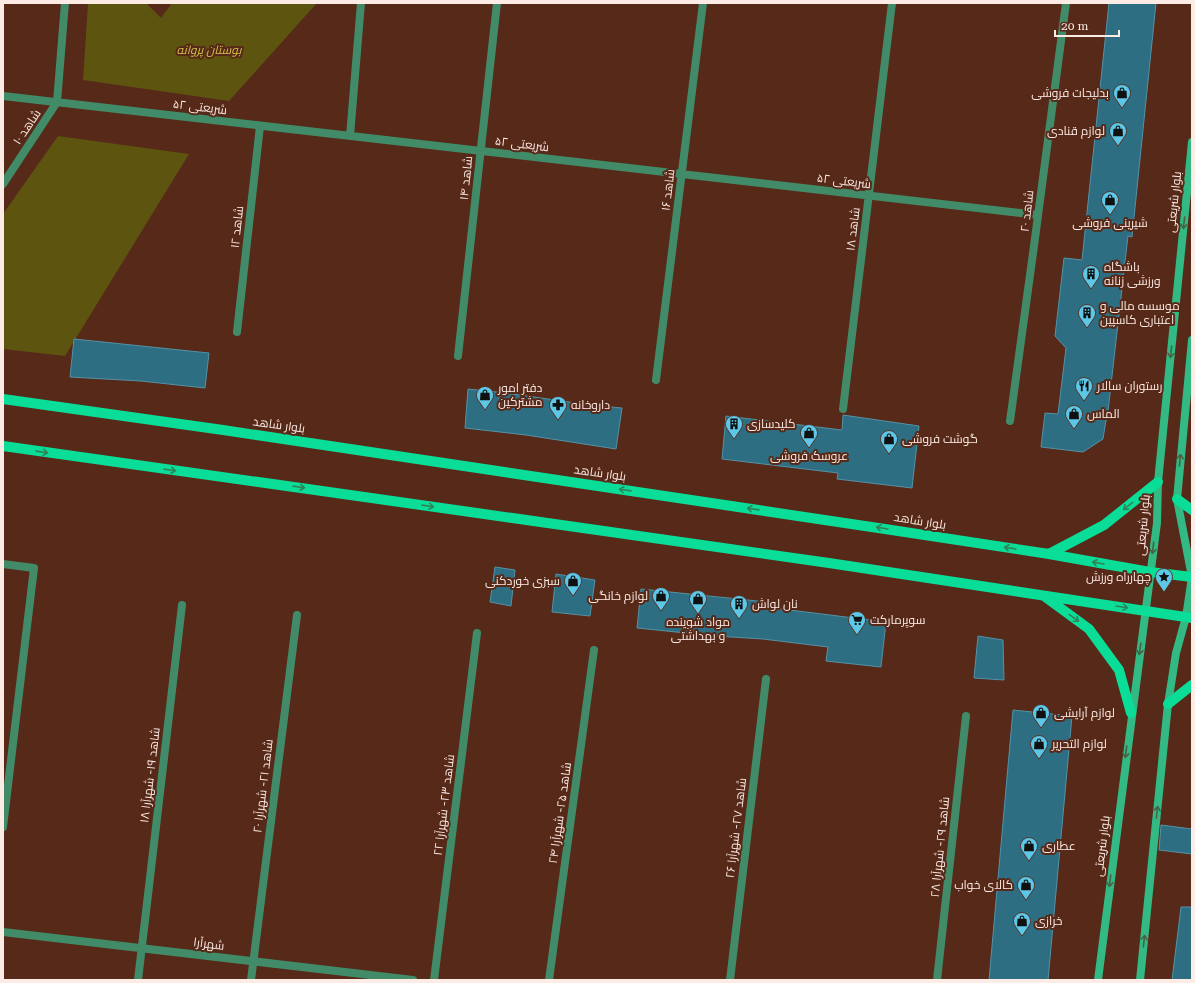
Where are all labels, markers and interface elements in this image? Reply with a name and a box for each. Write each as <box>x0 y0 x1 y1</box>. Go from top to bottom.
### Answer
scale bar <box>1055 12 1119 38</box>
text: 20 m <box>1061 19 1088 33</box>
park label: بوستان پروانه <box>177 43 242 58</box>
shop icon: بدلیجات فروشی <box>1112 83 1132 108</box>
place label: بدلیجات فروشی <box>1031 86 1109 100</box>
street label: شریعتی ۵۲ <box>172 97 228 117</box>
street label: شاهد ۱۰ <box>10 107 44 147</box>
shop icon: لوازم قنادی <box>1108 121 1128 146</box>
place label: لوازم قنادی <box>1047 124 1105 139</box>
street label: شریعتی ۵۲ <box>494 134 550 154</box>
street label: شاهد ۱۴ <box>457 155 475 201</box>
street label: شاهد ۱۶ <box>658 168 678 212</box>
street label: شریعتی ۵۲ <box>816 171 872 191</box>
street label: بلوار شریعتی <box>1164 171 1184 233</box>
street label: شاهد ۲۰ <box>1018 189 1037 233</box>
shop icon: شیرینی فروشی <box>1100 190 1120 215</box>
street label: شاهد ۱۲ <box>228 205 246 249</box>
street label: شاهد ۱۸ <box>843 206 863 252</box>
place label: شیرینی فروشی <box>1072 216 1148 230</box>
one-way arrow <box>1180 216 1188 229</box>
place label: باشگاه ورزشی زنانه <box>1104 260 1160 288</box>
building icon: باشگاه ورزشی زنانه <box>1081 264 1101 289</box>
place label: موسسه مالی و اعتباری کاسپین <box>1100 299 1180 328</box>
building icon: موسسه مالی و اعتباری کاسپین <box>1077 303 1097 328</box>
one-way arrow <box>1167 345 1175 358</box>
restaurant icon: رستوران سالار <box>1074 376 1094 401</box>
place label: رستوران سالار <box>1096 379 1162 393</box>
place label: دفتر امور مشترکین <box>497 381 543 409</box>
shop icon: دفتر امور مشترکین <box>475 385 495 410</box>
pharmacy icon: داروخانه <box>548 395 568 420</box>
place label: داروخانه <box>571 398 610 412</box>
shop icon: الماس <box>1064 404 1084 429</box>
place label: الماس <box>1087 407 1120 421</box>
street label: بلوار شاهد <box>252 414 306 436</box>
building icon: کلیدسازی <box>724 414 744 439</box>
place label: کلیدسازی <box>747 417 796 431</box>
shop icon: عروسک فروشی <box>799 423 819 448</box>
shop icon: گوشت فروشی <box>879 429 899 454</box>
place label: گوشت فروشی <box>902 432 978 446</box>
one-way arrow <box>35 448 48 456</box>
place label: عروسک فروشی <box>770 449 848 463</box>
one-way arrow <box>1177 454 1184 467</box>
street label: بلوار شاهد <box>573 462 627 484</box>
one-way arrow <box>163 466 176 474</box>
one-way arrow <box>292 484 305 491</box>
one-way arrow <box>619 486 632 494</box>
street label: بلوار شریعتی <box>1133 494 1153 556</box>
one-way arrow <box>421 502 434 510</box>
one-way arrow <box>1122 502 1133 510</box>
one-way arrow <box>747 505 760 513</box>
street label: بلوار شاهد <box>893 510 947 532</box>
one-way arrow <box>876 524 889 532</box>
one-way arrow <box>1149 542 1157 555</box>
one-way arrow <box>1004 544 1017 552</box>
one-way arrow <box>1092 559 1105 567</box>
place icon: چهارراه ورزش <box>1154 567 1174 592</box>
place label: چهارراه ورزش <box>1086 570 1151 586</box>
shop icon: سبزی خوردکنی <box>563 571 583 596</box>
place label: سبزی خوردکنی <box>485 574 560 588</box>
shop icon: لوازم خانگی <box>651 586 671 611</box>
place label: لوازم خانگی <box>588 589 648 604</box>
shop icon: مواد شوینده و بهداشتی <box>688 589 708 614</box>
building icon: نان لواش <box>729 594 749 619</box>
place label: نان لواش <box>752 597 798 611</box>
one-way arrow <box>1115 603 1128 611</box>
supermarket icon: سوپرمارکت <box>847 610 867 635</box>
place label: سوپرمارکت <box>870 613 925 629</box>
one-way arrow <box>1068 614 1079 622</box>
place label: مواد شوینده و بهداشتی <box>666 615 730 643</box>
one-way arrow <box>1136 642 1144 655</box>
shop icon: لوازم آرایشی <box>1031 703 1051 728</box>
place label: لوازم آرایشی <box>1054 706 1115 721</box>
street label: شاهد ۱۹- شهرآرا ۱۸ <box>137 726 163 824</box>
shop icon: لوازم التحریر <box>1029 734 1049 759</box>
place label: لوازم التحریر <box>1051 737 1107 752</box>
street label: شاهد ۲۱- شهرآرا ۲۰ <box>250 738 276 834</box>
one-way arrow <box>1123 745 1130 758</box>
street label: شاهد ۲۳- شهرآرا ۲۲ <box>431 753 457 856</box>
street label: شاهد ۲۵- شهرآرا ۲۴ <box>546 761 574 865</box>
street label: شاهد ۲۷- شهرآرا ۲۶ <box>723 777 749 879</box>
street label: شاهد ۲۹- شهرآرا ۲۸ <box>928 796 952 898</box>
one-way arrow <box>1153 806 1161 819</box>
street label: بلوار شریعتی <box>1091 815 1113 877</box>
shop icon: عطاری <box>1019 836 1039 861</box>
place label: عطاری <box>1042 839 1076 853</box>
one-way arrow <box>1106 874 1114 887</box>
shop icon: کالای خواب <box>1016 875 1036 900</box>
place label: کالای خواب <box>954 878 1013 892</box>
shop icon: خرازی <box>1012 911 1032 936</box>
place label: خرازی <box>1035 914 1062 928</box>
street label: شهرآرا <box>193 935 225 953</box>
one-way arrow <box>1140 935 1147 948</box>

